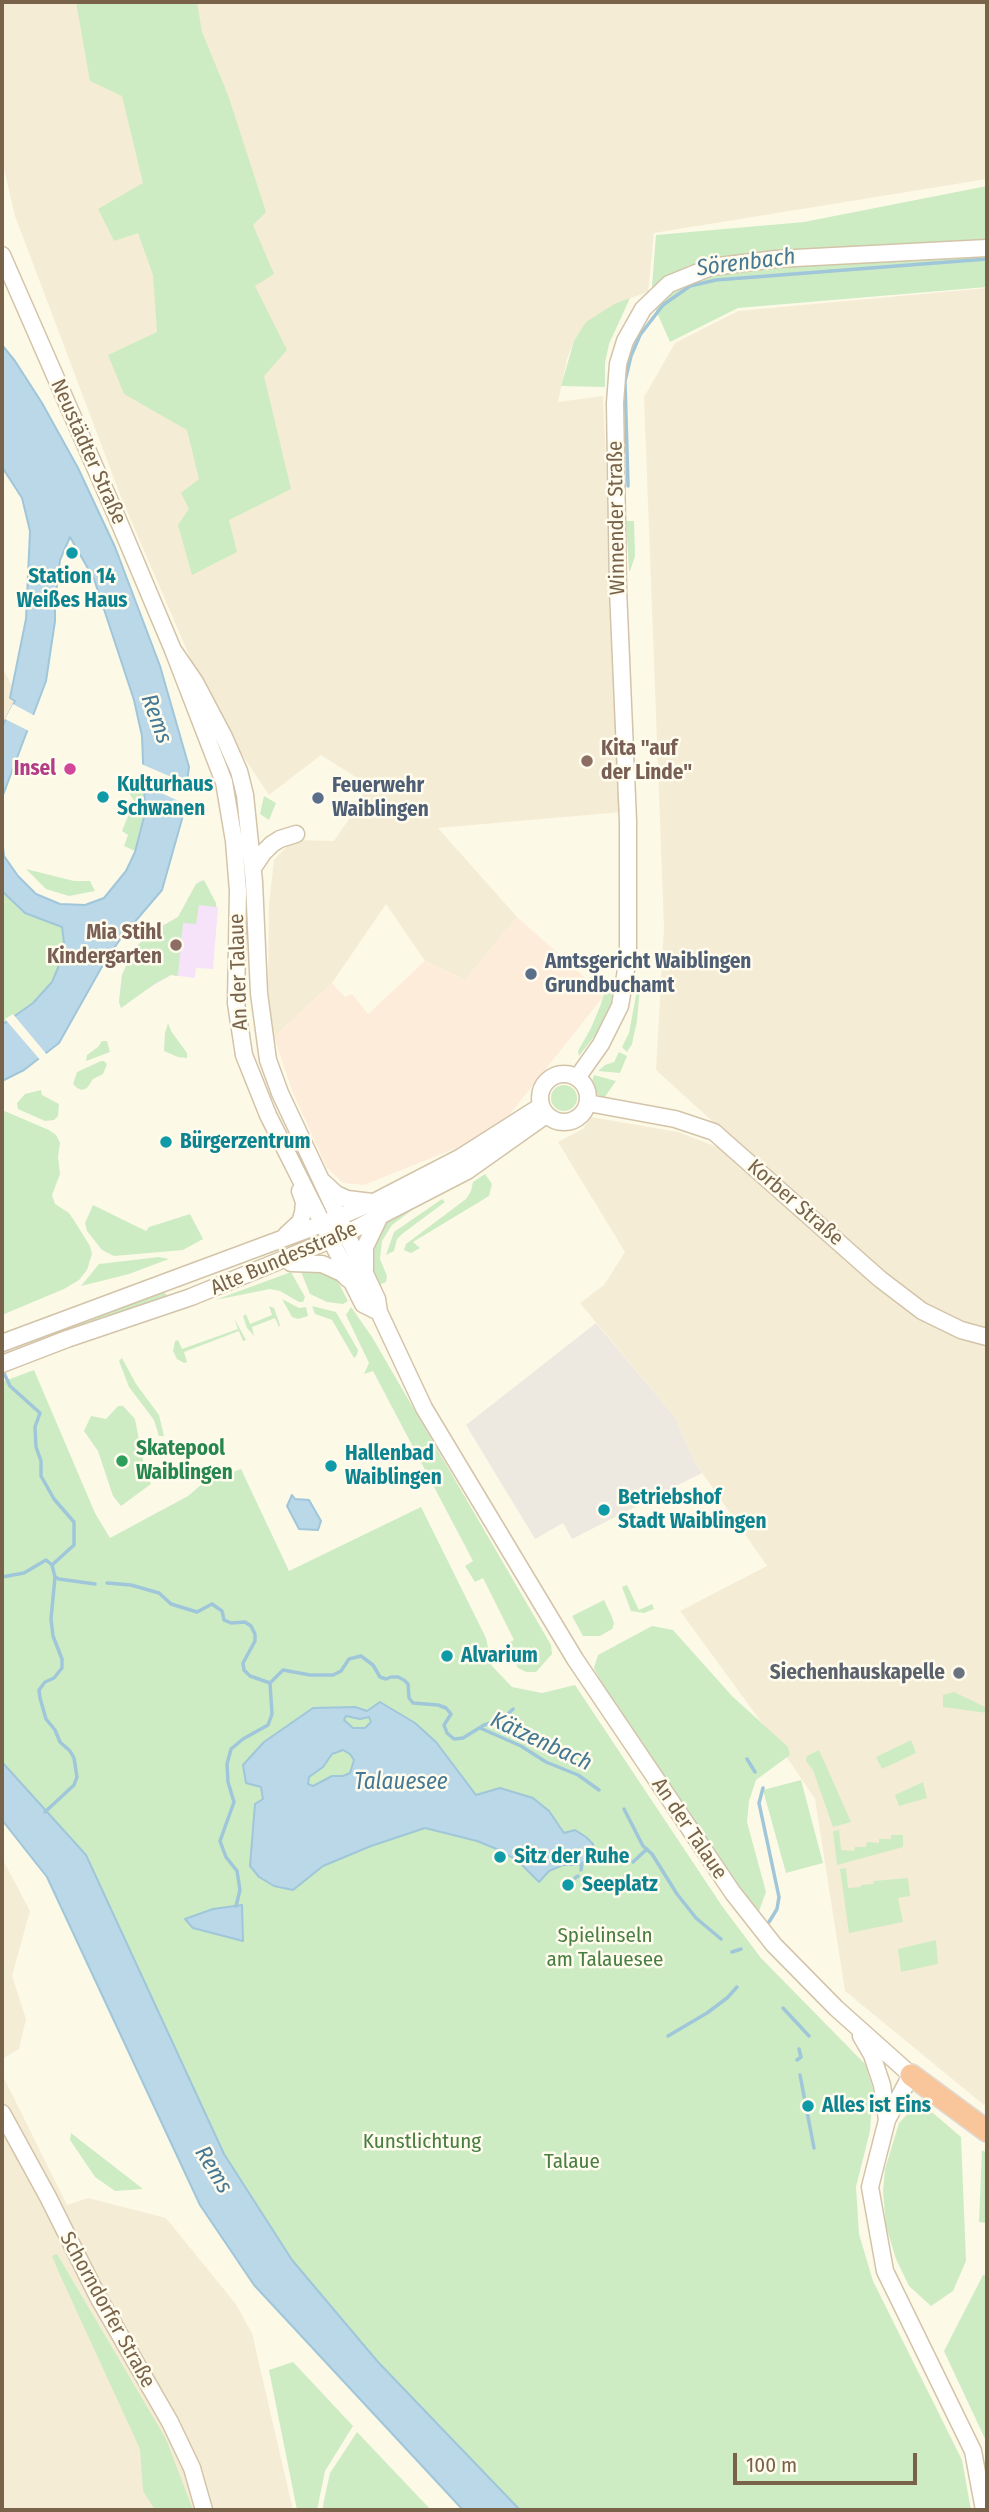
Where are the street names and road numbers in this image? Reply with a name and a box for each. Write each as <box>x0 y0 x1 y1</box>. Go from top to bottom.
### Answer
street label: Neustädter Straße <box>45 375 131 529</box>
street label: Winnender Straße <box>603 441 631 595</box>
street label: An der Talaue <box>224 913 254 1031</box>
street label: Korber Straße <box>742 1155 848 1251</box>
street label: Alte Bundesstraße <box>207 1217 361 1301</box>
street label: An der Talaue <box>646 1774 732 1884</box>
street label: Schorndorfer Straße <box>54 2228 160 2392</box>

